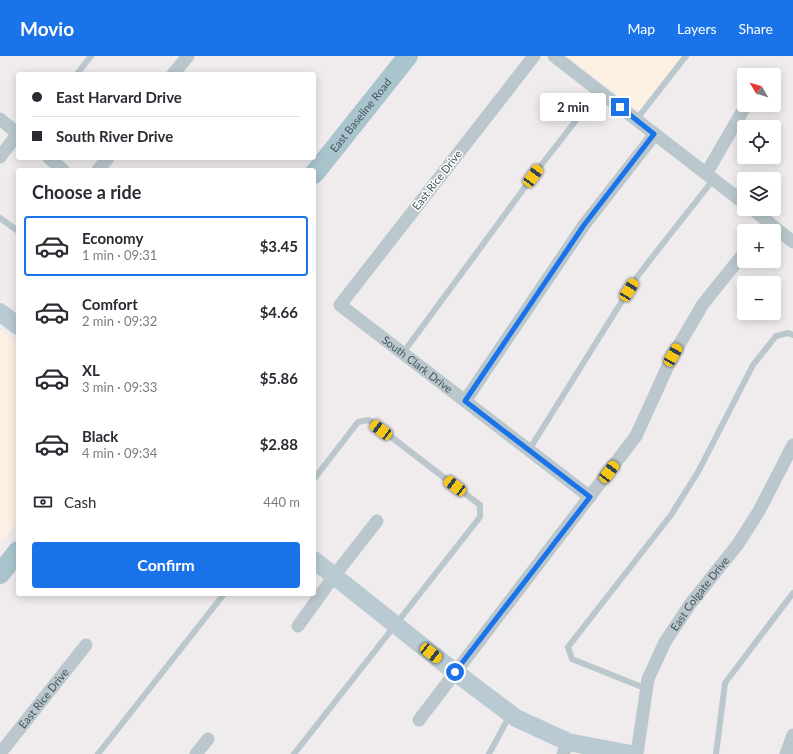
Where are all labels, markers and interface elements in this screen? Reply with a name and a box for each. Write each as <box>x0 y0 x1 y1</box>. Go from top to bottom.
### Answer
text: Movio <box>20 17 74 40</box>
text: Map <box>627 20 655 37</box>
text: Layers <box>677 20 717 37</box>
text: Share <box>739 20 773 37</box>
north arrow <box>737 68 781 112</box>
map controls <box>737 68 781 320</box>
street label: East Baseline Road <box>327 75 394 155</box>
text: East Harvard Drive <box>56 88 182 106</box>
callout: 2 min <box>540 93 606 121</box>
route end <box>611 98 629 116</box>
text: 2 min <box>557 99 589 115</box>
button: locate <box>737 120 781 164</box>
text: South River Drive <box>56 127 173 145</box>
street label: East Rice Drive <box>409 147 464 212</box>
car <box>521 163 545 189</box>
button: layers <box>737 172 781 216</box>
text: Choose a ride <box>32 181 141 203</box>
button: + <box>737 224 781 268</box>
icon: car <box>34 228 70 264</box>
text: Economy <box>82 229 143 247</box>
text: $3.45 <box>260 237 298 255</box>
text: 1 min · 09:31 <box>82 247 157 263</box>
button: − <box>737 276 781 320</box>
car <box>618 277 640 303</box>
icon: car <box>34 294 70 330</box>
text: Comfort <box>82 295 138 313</box>
text: $4.66 <box>260 303 298 321</box>
text: 2 min · 09:32 <box>82 313 157 329</box>
street label: South Clark Drive <box>380 333 455 395</box>
car <box>662 342 684 368</box>
icon: car <box>34 360 70 396</box>
text: XL <box>82 361 100 379</box>
text: $5.86 <box>260 369 298 387</box>
text: 3 min · 09:33 <box>82 379 157 395</box>
car <box>368 418 394 442</box>
icon: car <box>34 426 70 462</box>
text: Black <box>82 427 118 445</box>
text: $2.88 <box>260 435 298 453</box>
text: 4 min · 09:34 <box>82 445 157 461</box>
car <box>597 459 621 485</box>
car <box>442 474 468 498</box>
icon: cash <box>32 491 54 513</box>
text: Cash <box>64 493 96 511</box>
text: 440 m <box>263 494 300 510</box>
button: Confirm <box>32 542 300 588</box>
street label: East Colgate Drive <box>667 554 732 633</box>
car <box>418 641 444 665</box>
route start <box>446 663 464 681</box>
street label: East Rice Drive <box>16 665 71 731</box>

